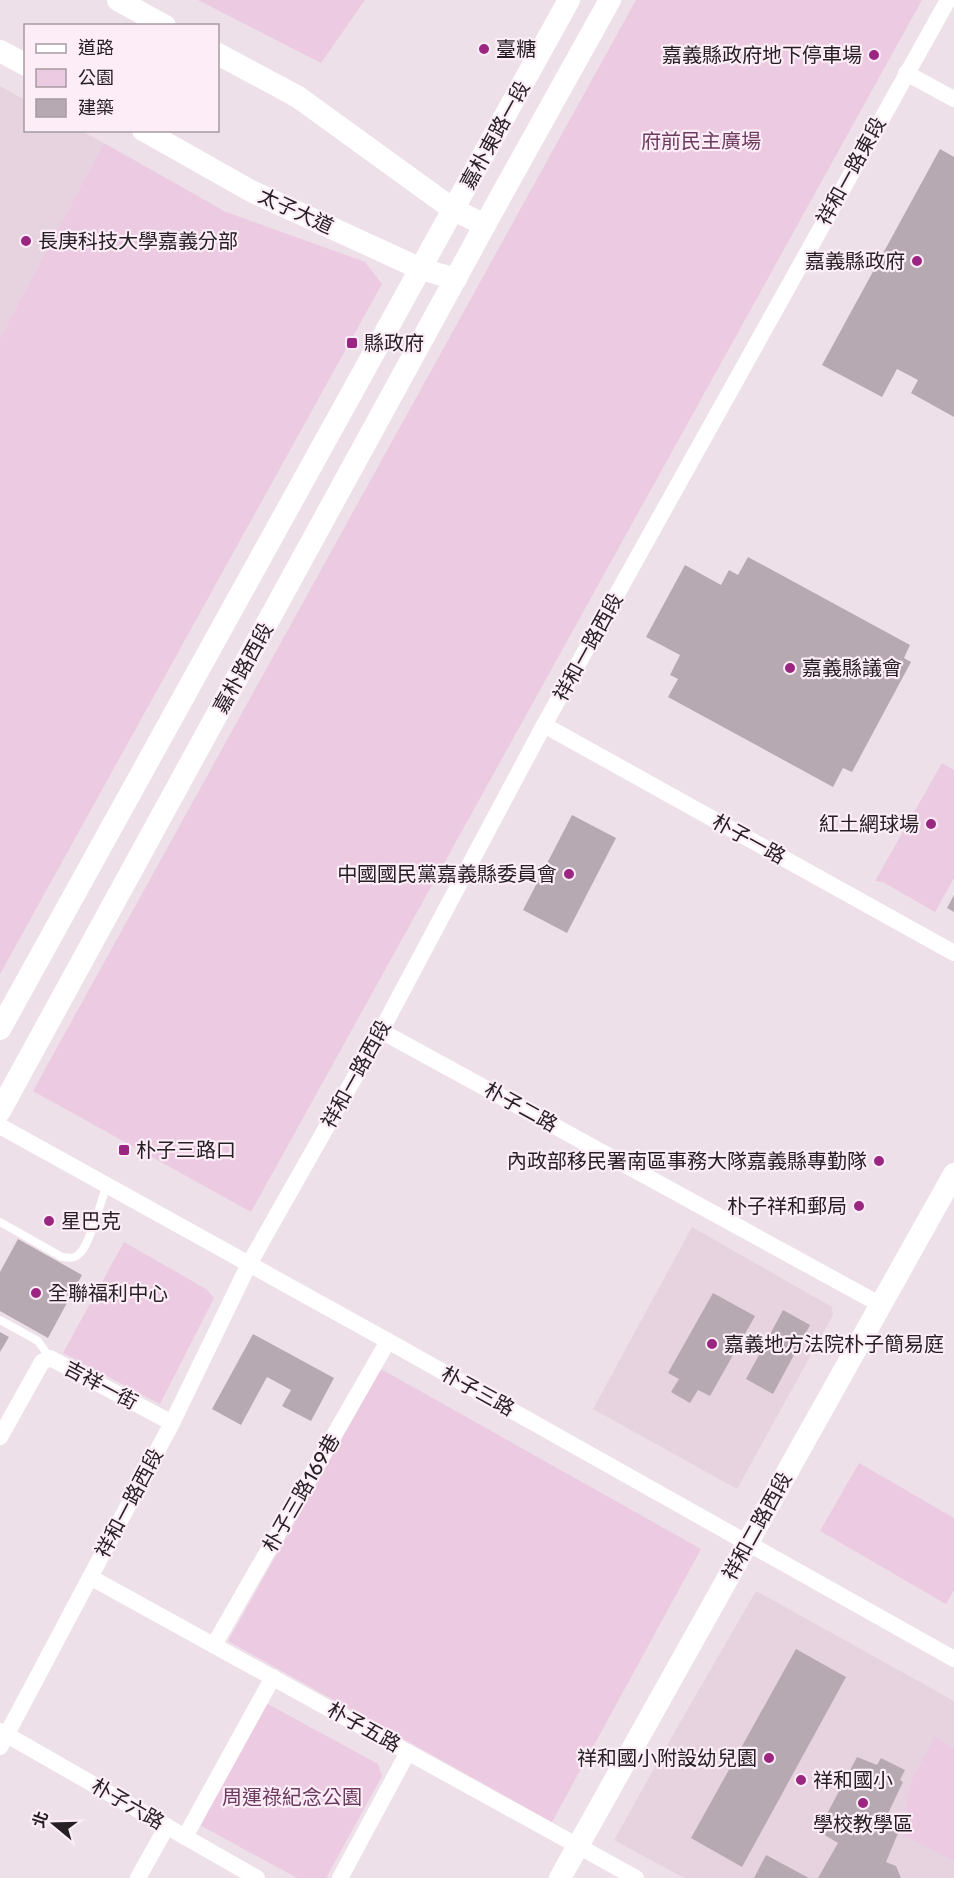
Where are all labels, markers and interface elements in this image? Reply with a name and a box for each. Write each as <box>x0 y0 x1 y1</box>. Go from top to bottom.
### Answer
legend <box>24 24 219 132</box>
text: 道路 <box>78 37 114 59</box>
place label: 臺糖 <box>496 37 536 61</box>
marker: 臺糖 <box>477 42 491 56</box>
place label: 嘉義縣政府地下停車場 <box>662 43 862 67</box>
marker: 嘉義縣政府地下停車場 <box>867 48 881 62</box>
text: 公園 <box>78 67 114 89</box>
street label: 嘉朴東路一段 <box>455 77 535 193</box>
text: 建築 <box>78 97 114 119</box>
street label: 祥和一路東段 <box>811 113 891 229</box>
park label: 府前民主廣場 <box>641 129 761 153</box>
street label: 太子大道 <box>255 183 337 239</box>
place label: 長庚科技大學嘉義分部 <box>38 229 238 253</box>
marker: 長庚科技大學嘉義分部 <box>19 234 33 248</box>
place label: 嘉義縣政府 <box>805 249 905 273</box>
marker: 嘉義縣政府 <box>910 254 924 268</box>
place label: 縣政府 <box>364 331 424 355</box>
marker: 縣政府 <box>345 336 359 350</box>
street label: 祥和一路西段 <box>548 589 628 705</box>
street label: 嘉朴路西段 <box>208 618 278 718</box>
place label: 嘉義縣議會 <box>802 656 902 680</box>
marker: 嘉義縣議會 <box>783 661 797 675</box>
street label: 朴子一路 <box>708 809 790 869</box>
place label: 紅土網球場 <box>819 812 919 836</box>
marker: 紅土網球場 <box>924 817 938 831</box>
place label: 中國國民黨嘉義縣委員會 <box>337 862 557 886</box>
marker: 中國國民黨嘉義縣委員會 <box>562 867 576 881</box>
street label: 祥和一路西段 <box>316 1016 396 1132</box>
street label: 朴子二路 <box>480 1077 562 1137</box>
place label: 朴子三路口 <box>136 1138 236 1162</box>
marker: 朴子三路口 <box>117 1143 131 1157</box>
place label: 內政部移民署南區事務大隊嘉義縣專勤隊 <box>507 1149 867 1173</box>
marker: 內政部移民署南區事務大隊嘉義縣專勤隊 <box>872 1154 886 1168</box>
place label: 朴子祥和郵局 <box>727 1194 847 1218</box>
marker: 朴子祥和郵局 <box>852 1199 866 1213</box>
place label: 星巴克 <box>61 1209 121 1233</box>
marker: 星巴克 <box>42 1214 56 1228</box>
place label: 全聯福利中心 <box>48 1281 168 1305</box>
marker: 全聯福利中心 <box>29 1286 43 1300</box>
place label: 嘉義地方法院朴子簡易庭 <box>724 1332 944 1356</box>
marker: 嘉義地方法院朴子簡易庭 <box>705 1337 719 1351</box>
street label: 吉祥一街 <box>60 1356 142 1414</box>
street label: 朴子三路 <box>437 1361 519 1421</box>
street label: 朴子三路169巷 <box>257 1430 345 1556</box>
street label: 祥和一路西段 <box>90 1444 168 1562</box>
street label: 祥和二路西段 <box>717 1468 797 1584</box>
street label: 朴子五路 <box>323 1697 405 1757</box>
place label: 祥和國小附設幼兒園 <box>577 1746 757 1770</box>
marker: 祥和國小附設幼兒園 <box>762 1751 776 1765</box>
place label: 祥和國小 <box>813 1768 893 1792</box>
marker: 祥和國小 <box>794 1773 808 1787</box>
street label: 朴子六路 <box>87 1774 169 1834</box>
park label: 周運祿紀念公園 <box>222 1785 362 1809</box>
north arrow <box>24 1794 84 1854</box>
marker: 學校教學區 <box>856 1796 870 1810</box>
text: 北 <box>29 1809 52 1830</box>
place label: 學校教學區 <box>813 1812 913 1836</box>

